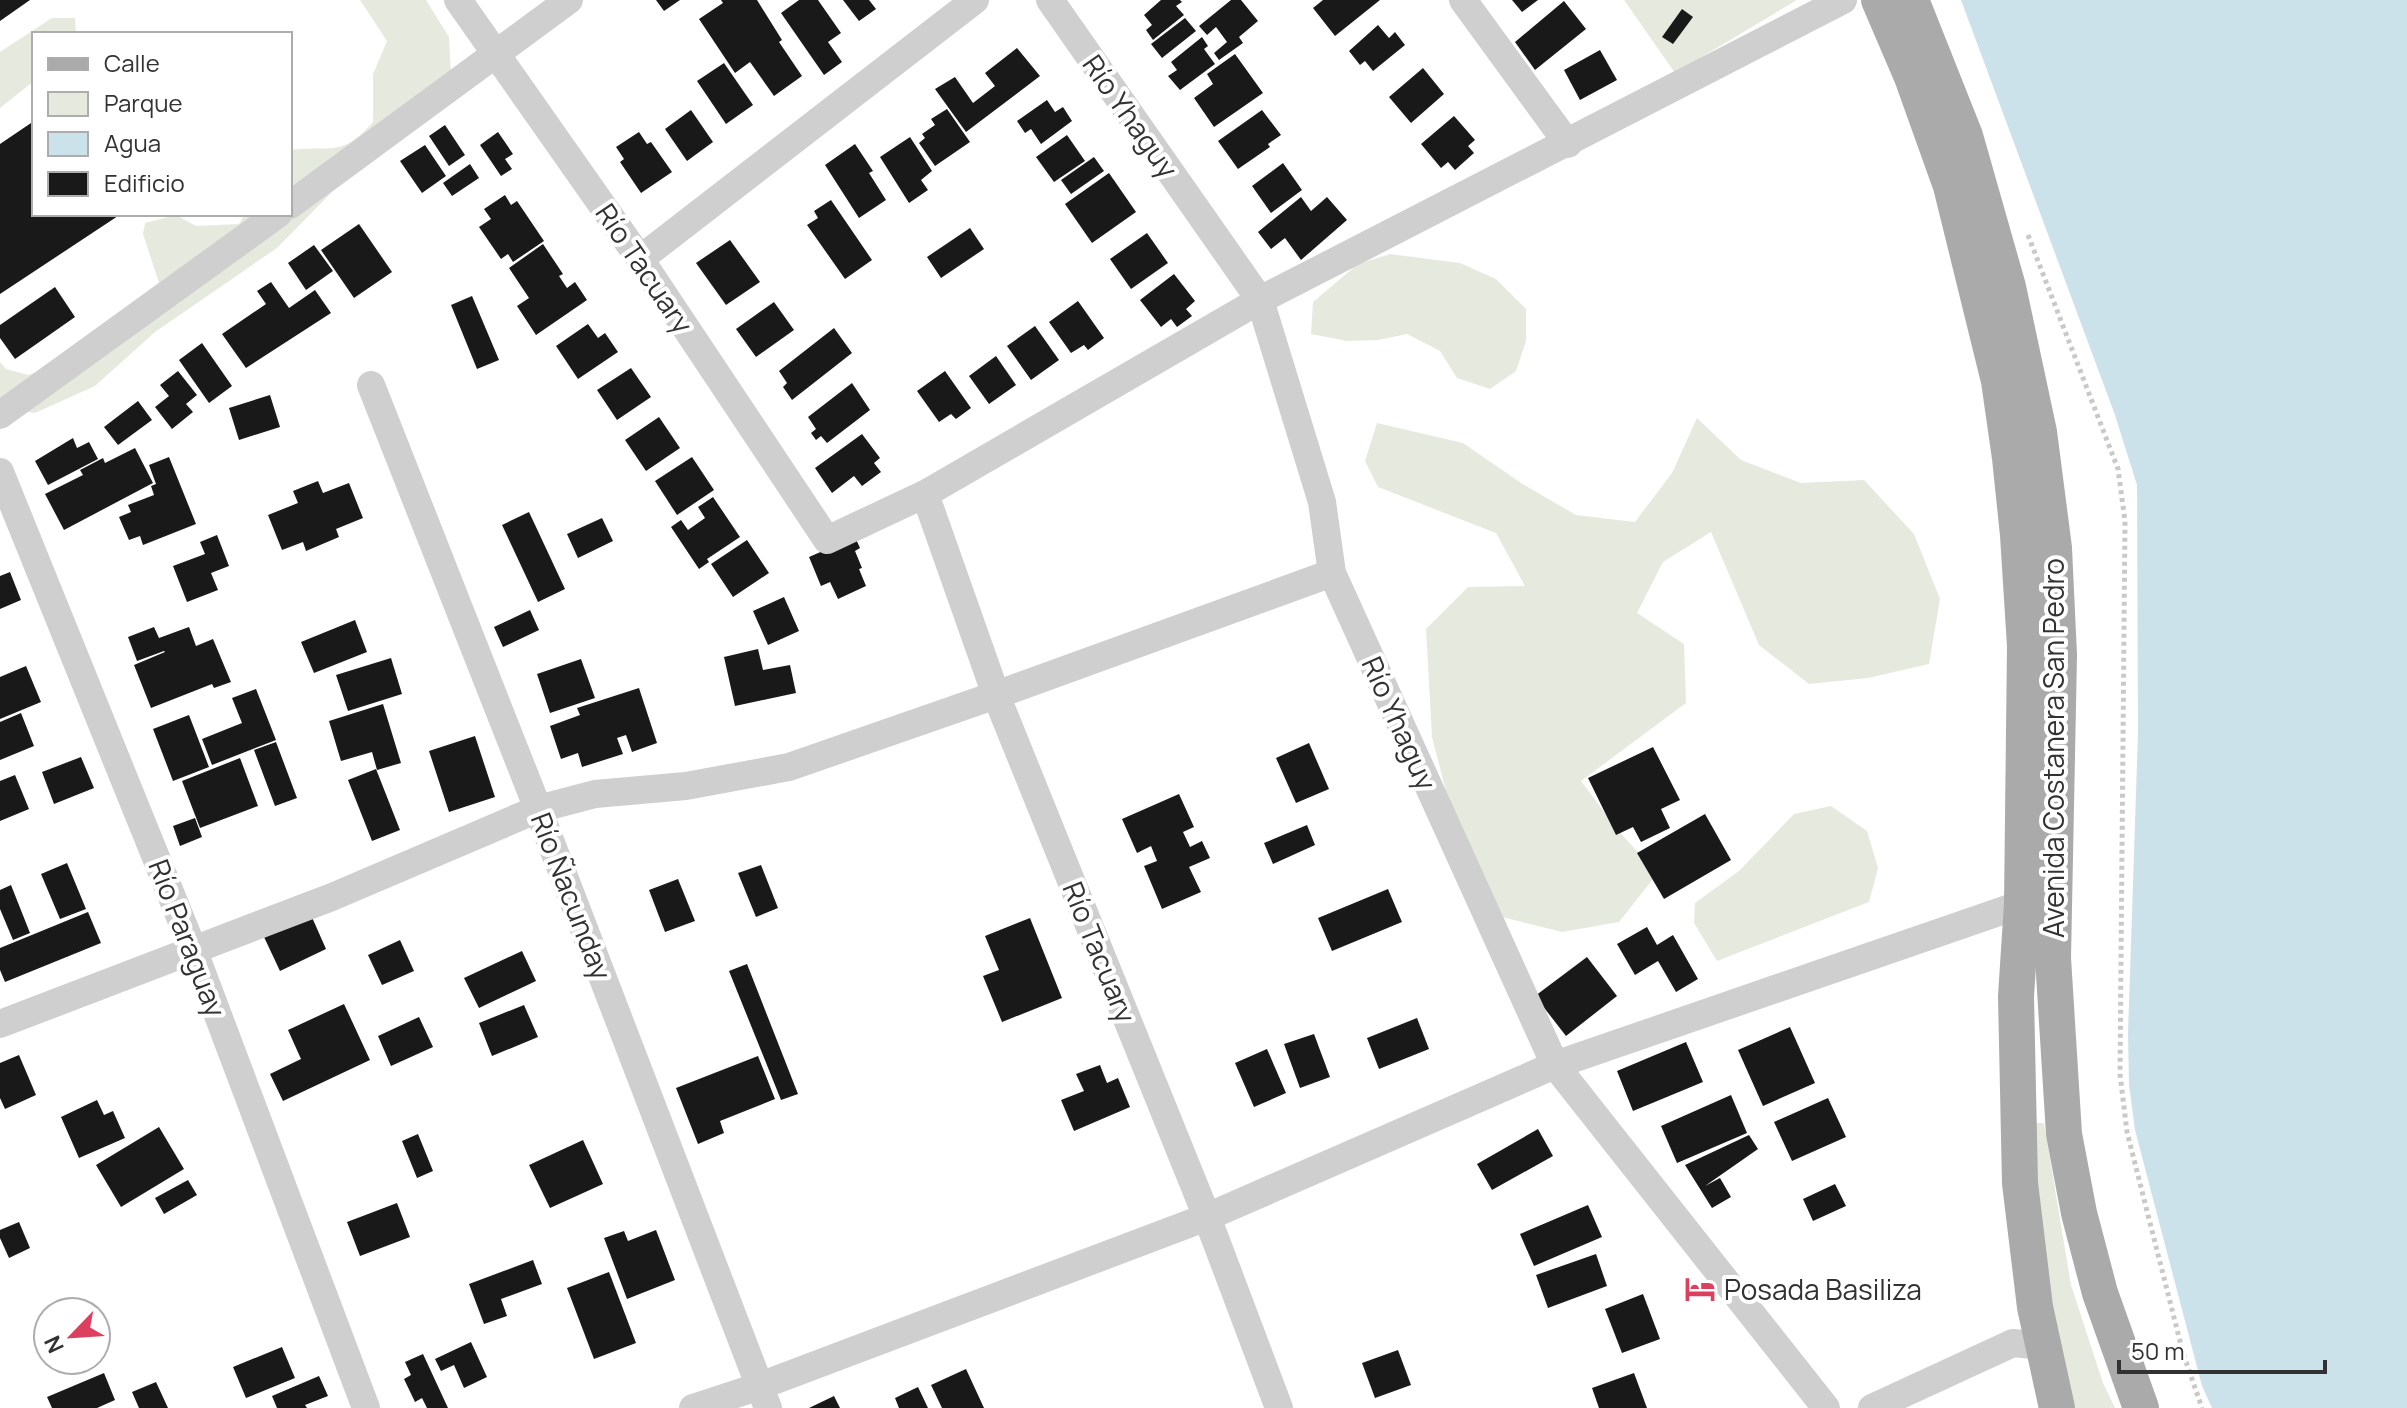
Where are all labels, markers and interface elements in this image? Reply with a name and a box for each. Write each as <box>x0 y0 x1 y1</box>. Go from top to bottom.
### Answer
legend <box>32 32 292 216</box>
text: Calle <box>104 46 160 79</box>
street label: Río Yhaguy <box>1075 47 1187 185</box>
text: Parque <box>104 86 182 119</box>
text: Agua <box>104 126 161 159</box>
text: Edificio <box>104 166 185 199</box>
street label: Río Tacuary <box>588 196 703 341</box>
street label: Avenida Costanera San Pedro <box>2034 558 2072 938</box>
street label: Río Yhaguy <box>1354 650 1446 796</box>
street label: Río Ñacunday <box>523 807 621 985</box>
street label: Río Paraguay <box>141 854 236 1022</box>
street label: Río Tacuary <box>1054 876 1146 1028</box>
place label: Posada Basiliza <box>1724 1270 1922 1308</box>
hotel icon: Posada Basiliza <box>1683 1272 1717 1306</box>
north arrow <box>32 1296 112 1376</box>
scale bar <box>2119 1324 2325 1374</box>
text: N <box>37 1331 71 1358</box>
text: 50 m <box>2131 1334 2185 1367</box>

